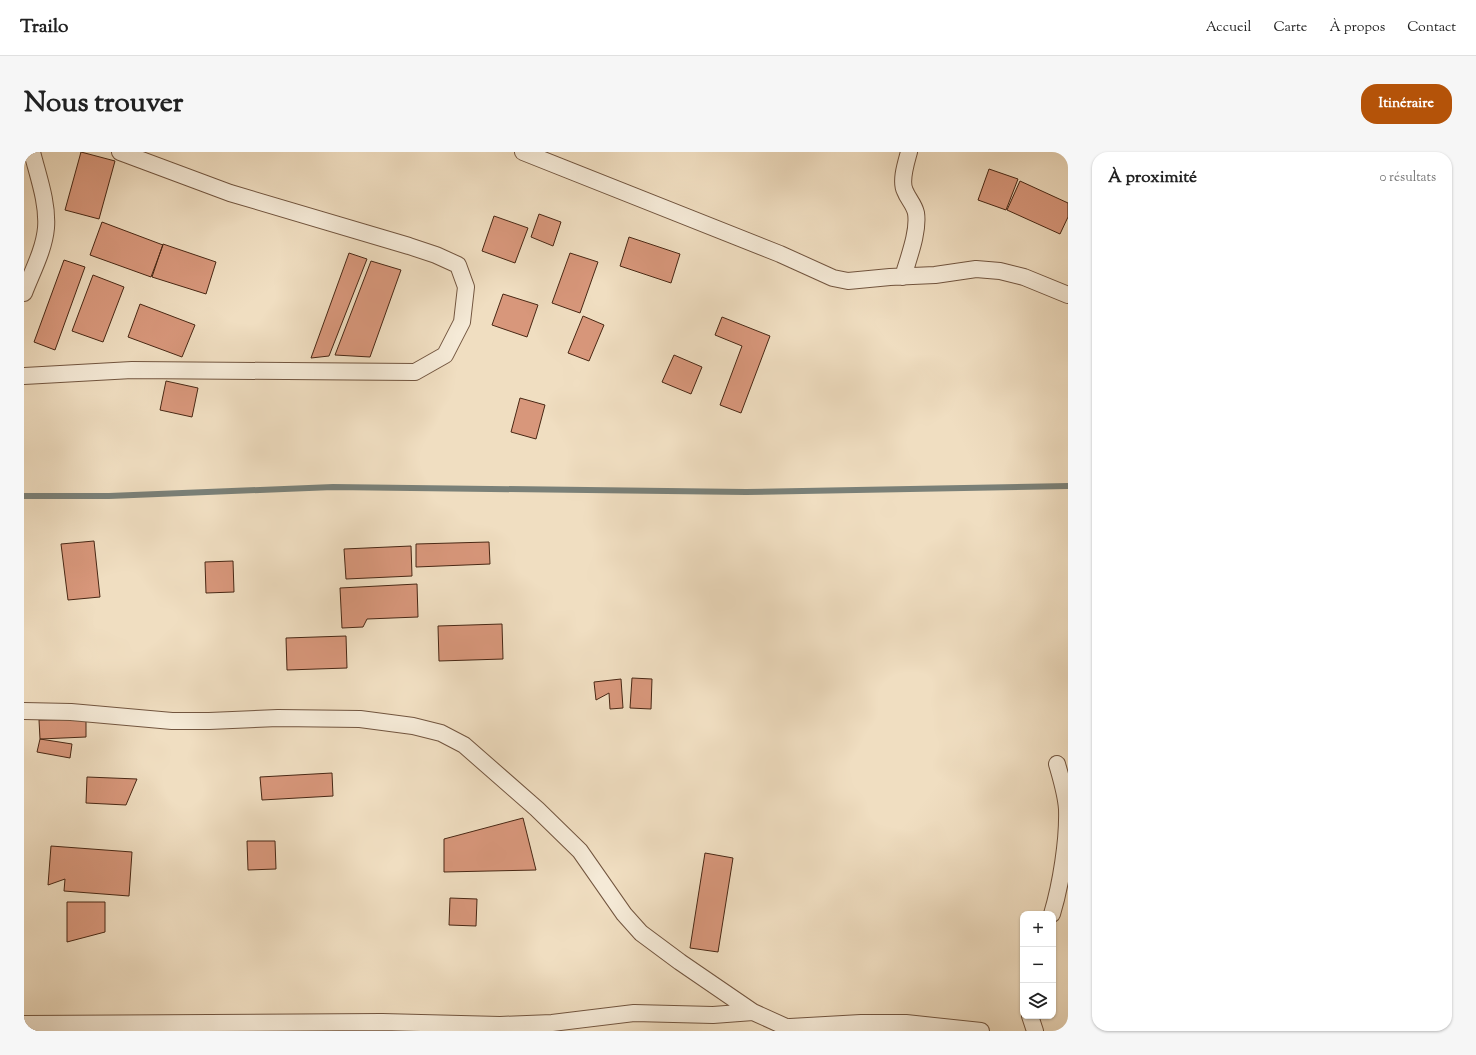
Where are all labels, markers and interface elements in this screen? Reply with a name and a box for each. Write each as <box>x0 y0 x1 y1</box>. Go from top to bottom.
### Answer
text: Trailo <box>20 14 68 41</box>
text: Accueil <box>1206 18 1251 38</box>
text: Carte <box>1273 18 1307 38</box>
text: À propos <box>1329 18 1385 38</box>
text: Contact <box>1407 18 1456 38</box>
text: Nous trouver <box>24 84 183 124</box>
button: Itinéraire <box>1361 84 1452 124</box>
text: À proximité <box>1108 166 1197 190</box>
text: 0 résultats <box>1379 169 1436 187</box>
map controls <box>1020 911 1056 1019</box>
button: + <box>1020 911 1056 947</box>
button: − <box>1020 947 1056 983</box>
button: layers <box>1020 983 1056 1019</box>

